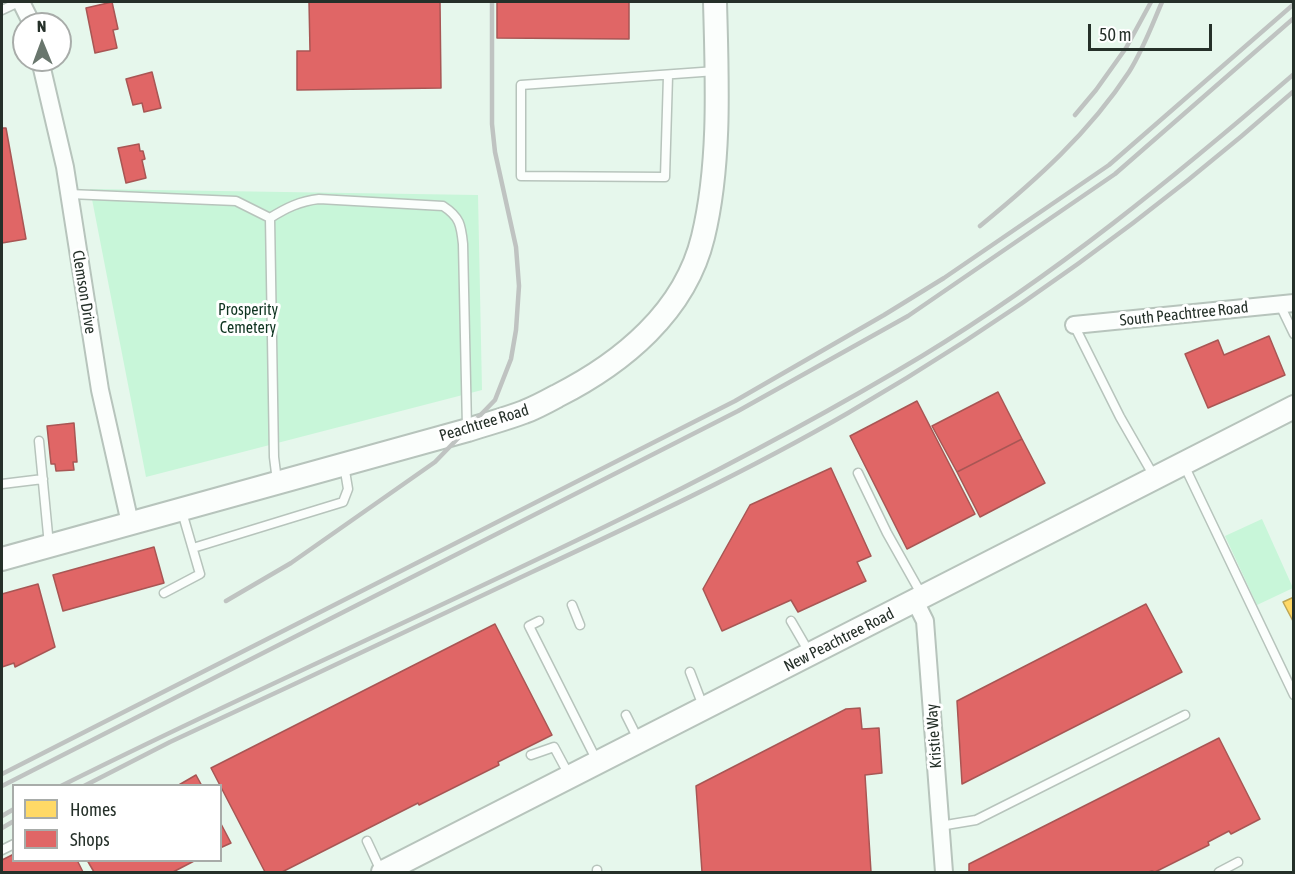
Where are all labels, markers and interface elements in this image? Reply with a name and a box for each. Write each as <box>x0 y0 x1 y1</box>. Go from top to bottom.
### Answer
north arrow <box>12 12 72 72</box>
scale bar <box>1091 12 1216 50</box>
text: N <box>37 17 47 35</box>
text: 50 m <box>1099 24 1131 45</box>
street label: Clemson Drive <box>68 249 100 335</box>
street label: South Peachtree Road <box>1119 298 1249 330</box>
park label: Prosperity Cemetery <box>218 300 278 338</box>
street label: Peachtree Road <box>437 400 531 446</box>
street label: New Peachtree Road <box>781 604 897 676</box>
street label: Kristie Way <box>922 703 946 769</box>
legend <box>12 784 222 862</box>
text: Homes <box>70 799 116 820</box>
text: Shops <box>70 829 110 850</box>

